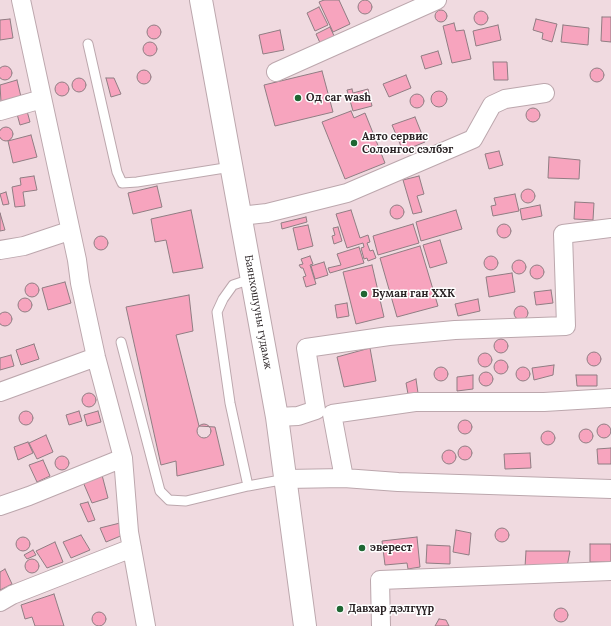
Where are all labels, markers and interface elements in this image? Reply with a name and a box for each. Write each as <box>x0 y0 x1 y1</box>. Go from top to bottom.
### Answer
place label: Од car wash <box>306 91 371 105</box>
marker: Од car wash <box>293 93 303 103</box>
place label: Авто сервис Солонгос сэлбэг <box>362 130 454 156</box>
marker: Авто сервис Солонгос сэлбэг <box>349 138 359 148</box>
street label: Баянхошууны гудамж <box>241 254 275 370</box>
place label: Буман ган ХХК <box>372 287 455 301</box>
marker: Буман ган ХХК <box>359 289 369 299</box>
place label: эверест <box>370 541 412 555</box>
marker: эверест <box>357 543 367 553</box>
place label: Давхар дэлгүүр <box>348 602 434 616</box>
marker: Давхар дэлгүүр <box>335 604 345 614</box>

